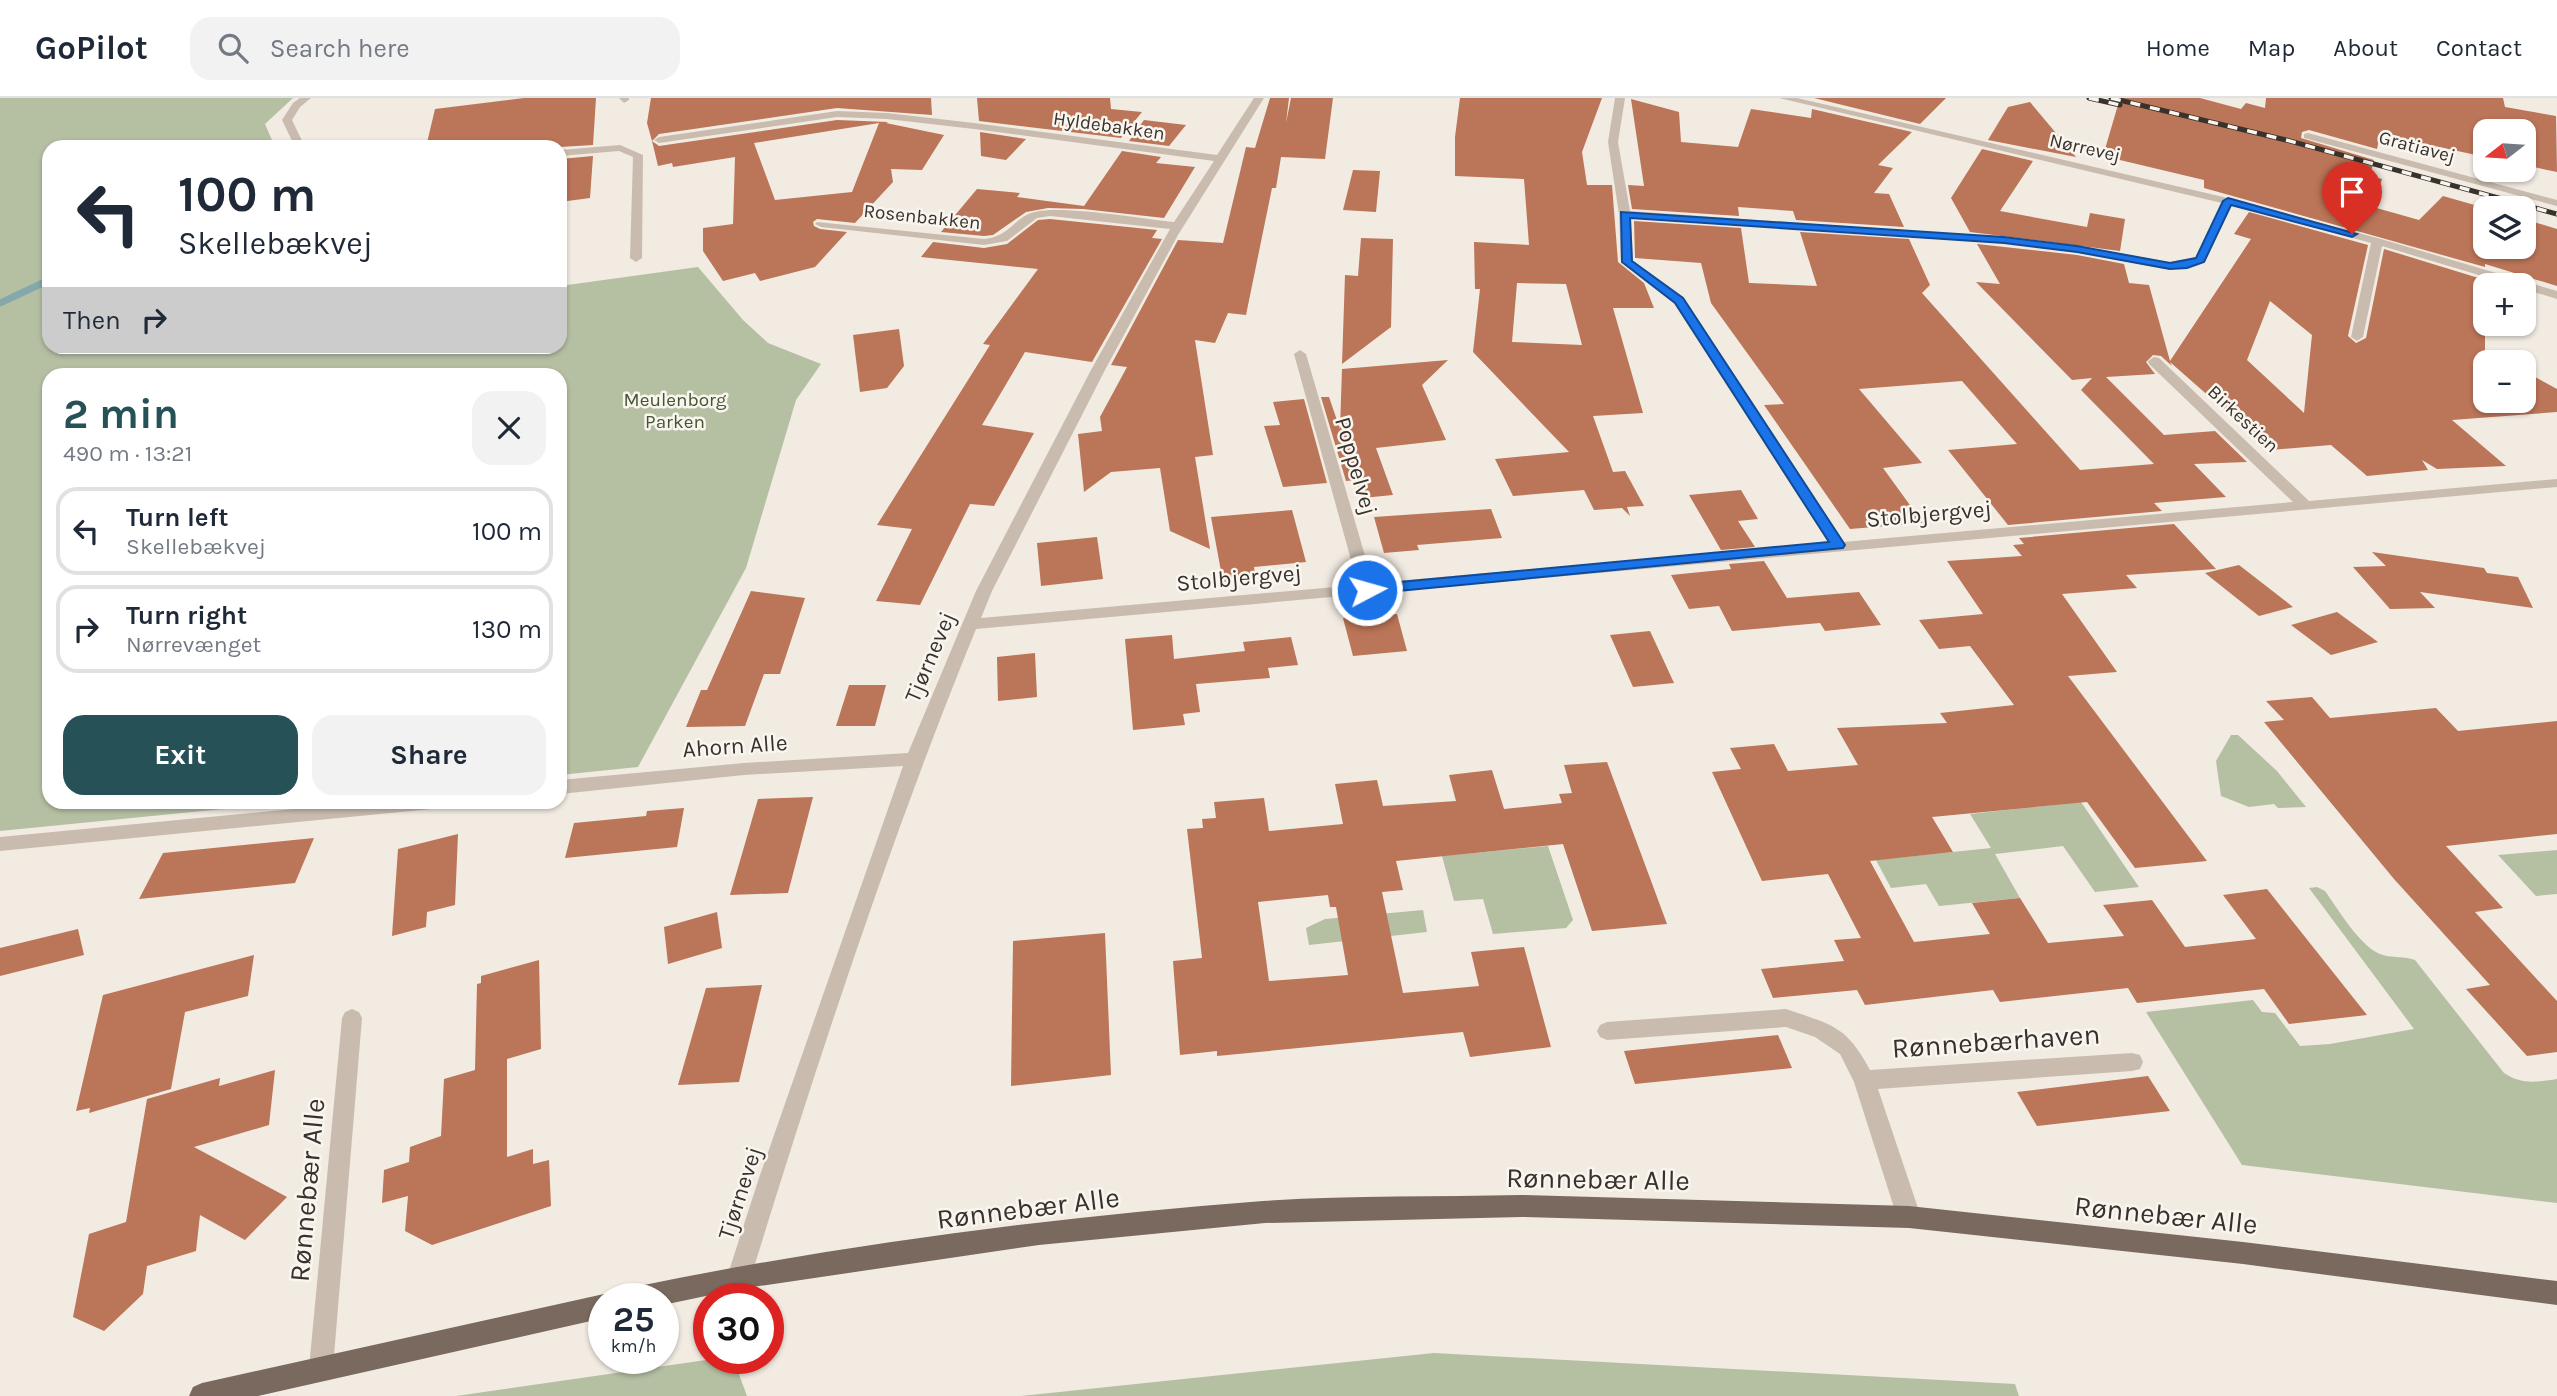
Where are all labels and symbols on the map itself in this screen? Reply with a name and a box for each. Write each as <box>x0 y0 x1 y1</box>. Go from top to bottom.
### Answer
street label: Hyldebakken <box>1052 107 1166 145</box>
north arrow <box>2473 119 2536 182</box>
street label: Gratiavej <box>2376 126 2458 168</box>
street label: Nørrevej <box>2047 129 2123 167</box>
pin <box>2322 162 2382 234</box>
street label: Rosenbakken <box>862 200 982 234</box>
street label: Birkestien <box>2203 381 2283 457</box>
park label: Meulenborg Parken <box>624 389 727 433</box>
street label: Poppelvej <box>1329 414 1383 518</box>
street label: Stolbjergvej <box>1865 495 1993 533</box>
position arrow <box>1330 553 1404 627</box>
street label: Stolbjergvej <box>1175 559 1303 597</box>
street label: Tjørnevej <box>899 608 961 706</box>
street label: Ahorn Alle <box>682 729 788 763</box>
street label: Rønnebærhaven <box>1891 1017 2101 1065</box>
street label: Rønnebær Alle <box>283 1097 331 1283</box>
street label: Tjørnevej <box>712 1143 768 1243</box>
street label: Rønnebær Alle <box>1506 1161 1690 1197</box>
street label: Rønnebær Alle <box>935 1180 1121 1236</box>
street label: Rønnebær Alle <box>2073 1189 2259 1241</box>
speed limit sign: 30 <box>693 1283 784 1374</box>

